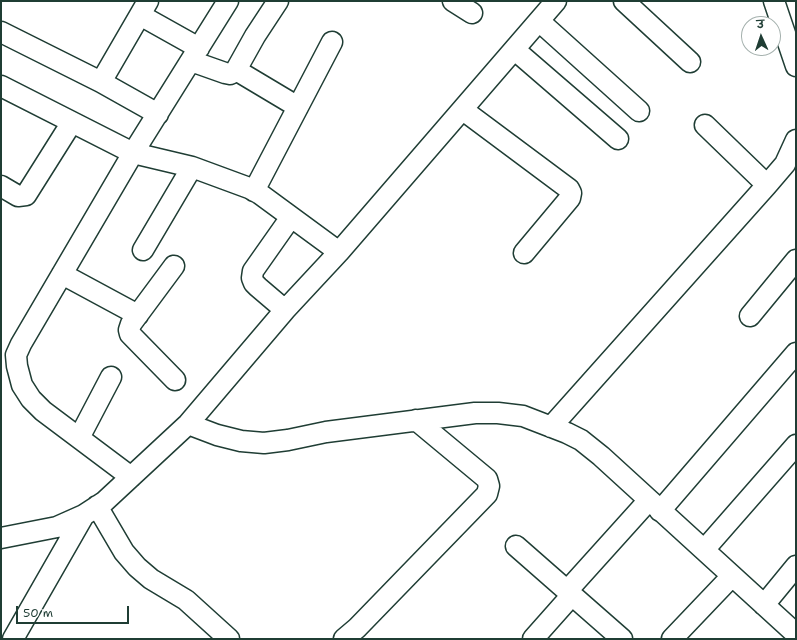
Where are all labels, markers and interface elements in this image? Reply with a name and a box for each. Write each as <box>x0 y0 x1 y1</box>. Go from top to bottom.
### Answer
north arrow <box>741 16 781 56</box>
text: उ <box>756 17 764 32</box>
scale bar <box>18 598 131 624</box>
text: 50 m <box>23 605 53 621</box>

